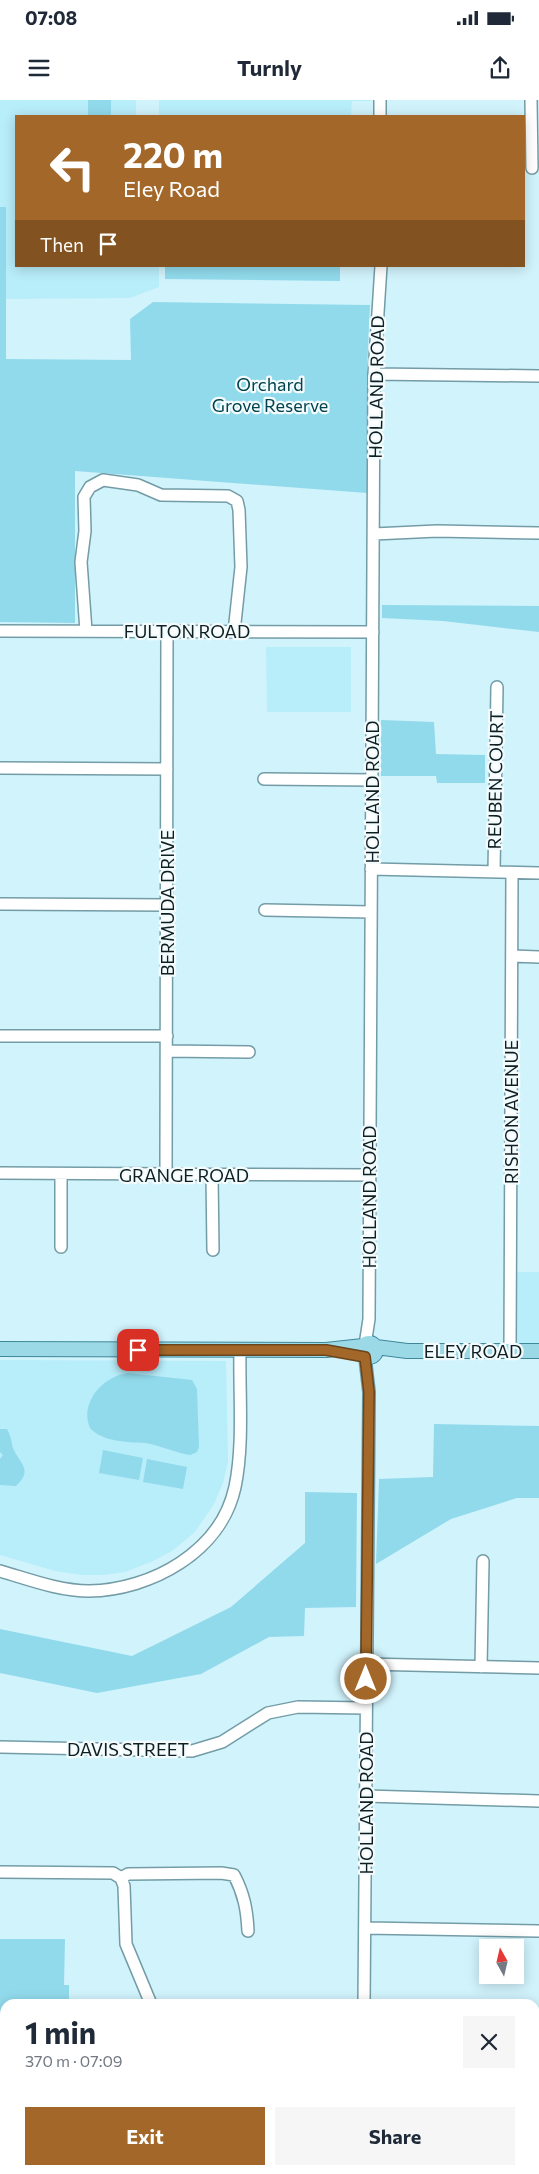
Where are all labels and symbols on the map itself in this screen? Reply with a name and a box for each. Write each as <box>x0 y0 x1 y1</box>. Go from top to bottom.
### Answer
street label: HOLLAND ROAD <box>364 315 388 459</box>
park label: Orchard Grove Reserve <box>212 373 328 416</box>
street label: FULTON ROAD <box>124 620 250 642</box>
street label: REUBEN COURT <box>483 710 507 850</box>
street label: HOLLAND ROAD <box>361 720 383 864</box>
street label: BERMUDA DRIVE <box>156 830 178 976</box>
street label: RISHON AVENUE <box>500 1040 522 1184</box>
street label: HOLLAND ROAD <box>358 1125 380 1269</box>
street label: GRANGE ROAD <box>119 1164 249 1186</box>
pin <box>117 1329 159 1371</box>
street label: ELEY ROAD <box>424 1340 522 1362</box>
position arrow <box>339 1652 391 1704</box>
street label: HOLLAND ROAD <box>355 1731 377 1875</box>
street label: DAVIS STREET <box>67 1738 189 1760</box>
north arrow <box>479 1939 524 1984</box>

